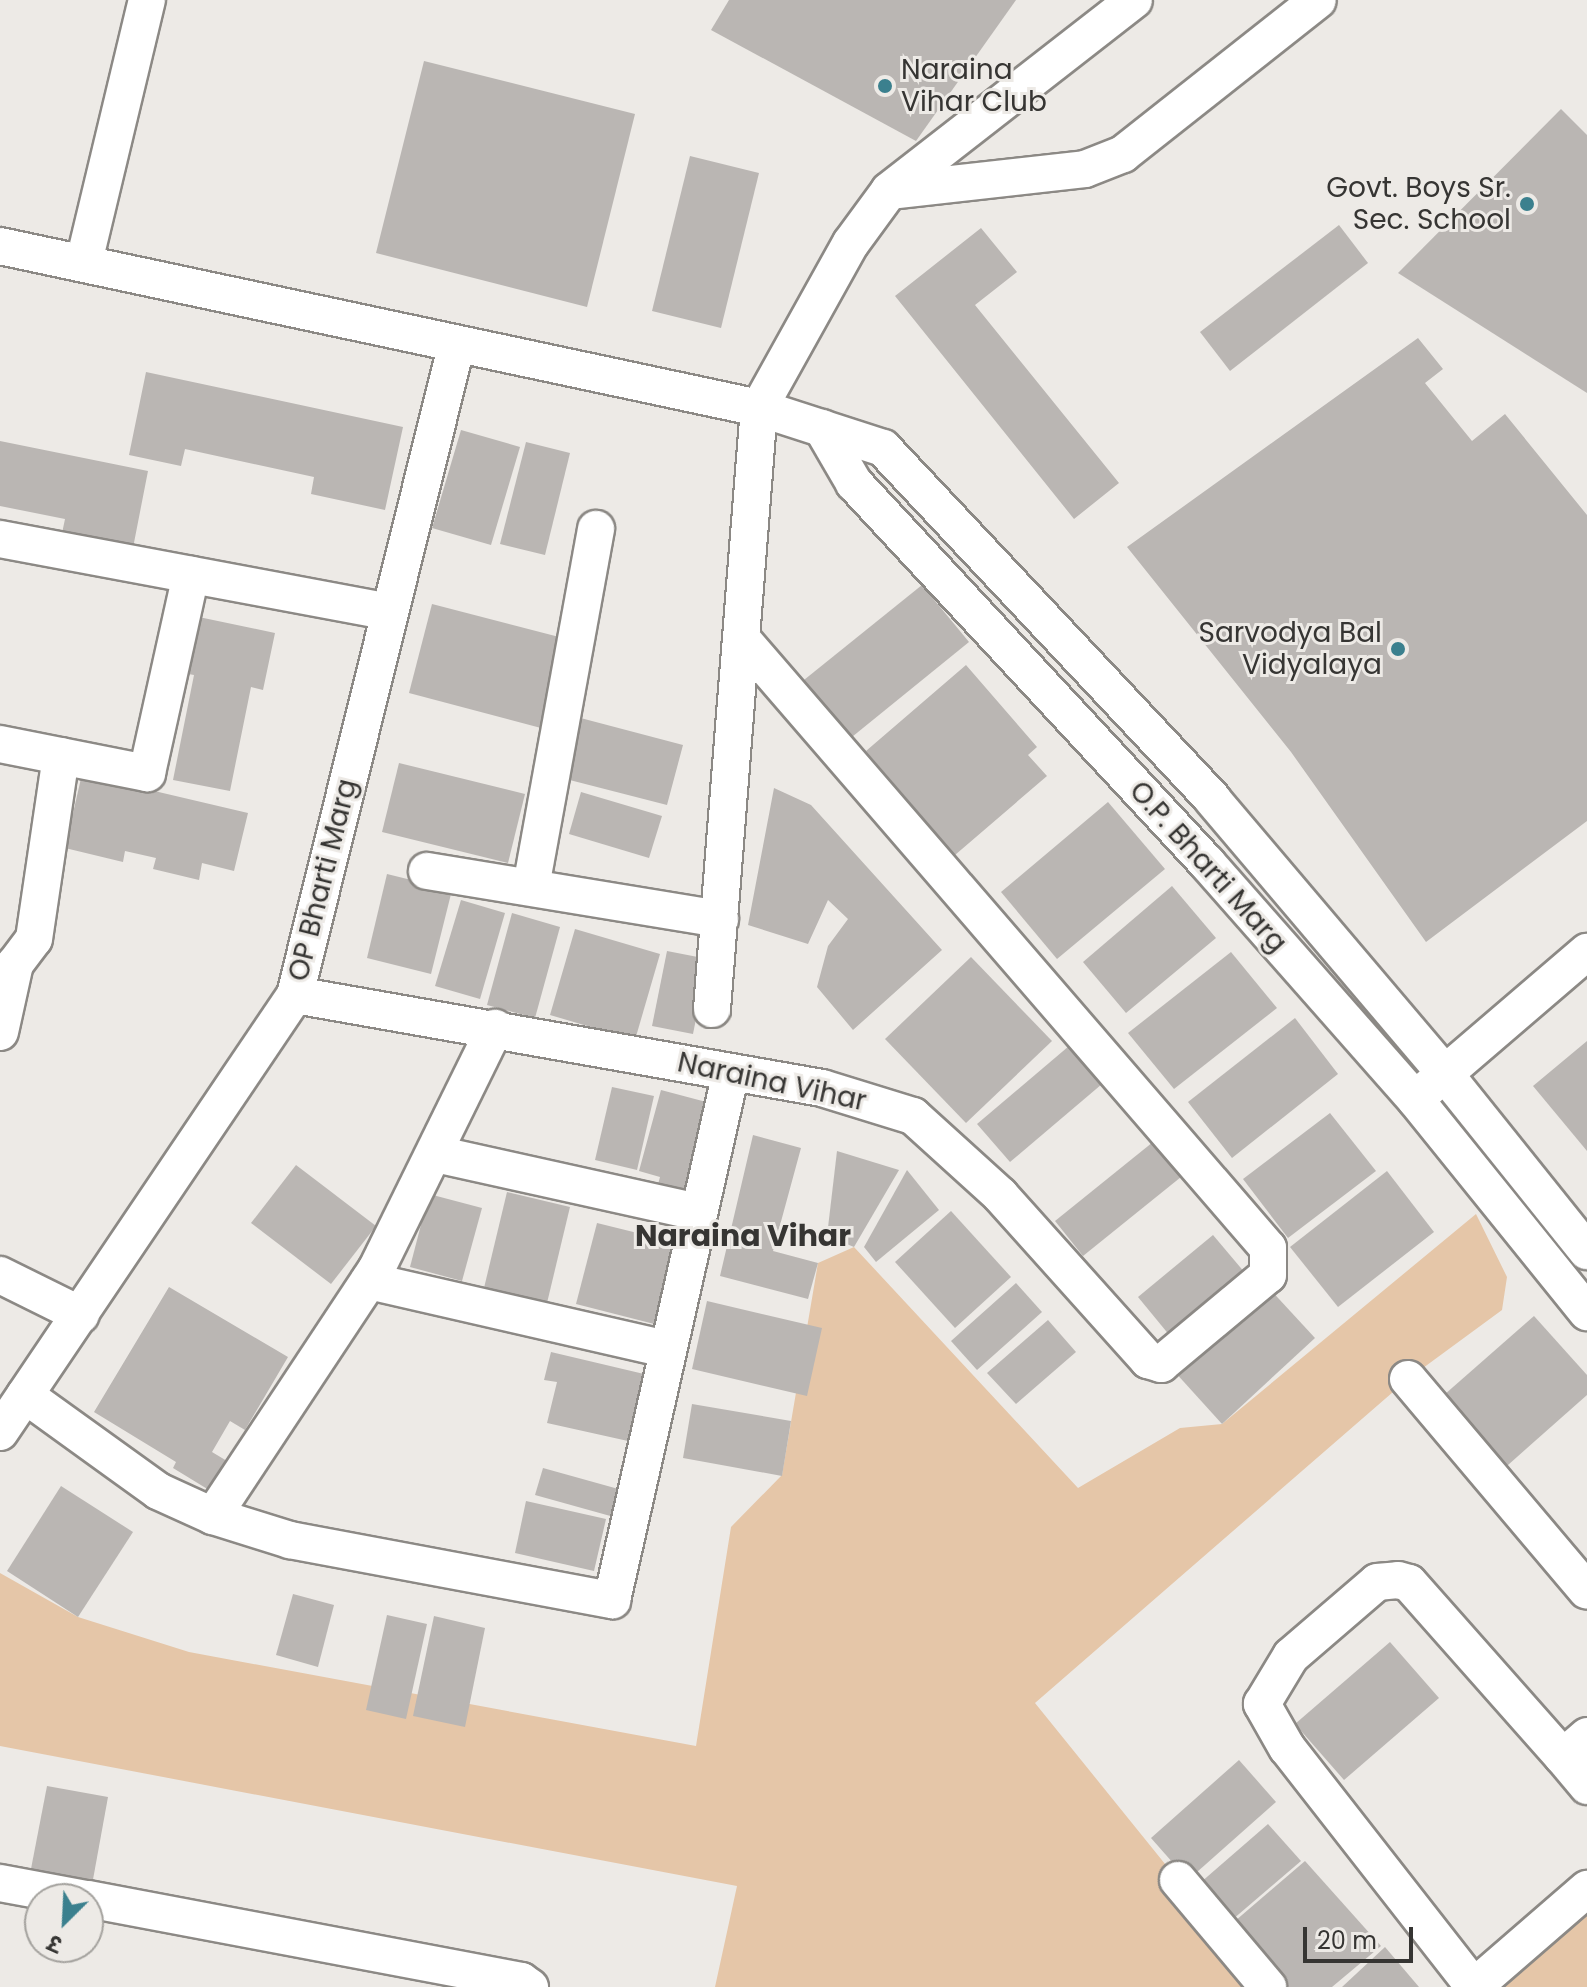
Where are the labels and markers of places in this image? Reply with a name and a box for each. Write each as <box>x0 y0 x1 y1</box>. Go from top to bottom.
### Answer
place label: Naraina Vihar Club <box>901 53 1047 119</box>
marker: Naraina Vihar Club <box>876 77 894 95</box>
place label: Govt. Boys Sr. Sec. School <box>1326 171 1511 237</box>
marker: Govt. Boys Sr. Sec. School <box>1518 195 1536 213</box>
place label: Sarvodya Bal Vidyalaya <box>1198 616 1382 682</box>
marker: Sarvodya Bal Vidyalaya <box>1389 640 1407 658</box>

